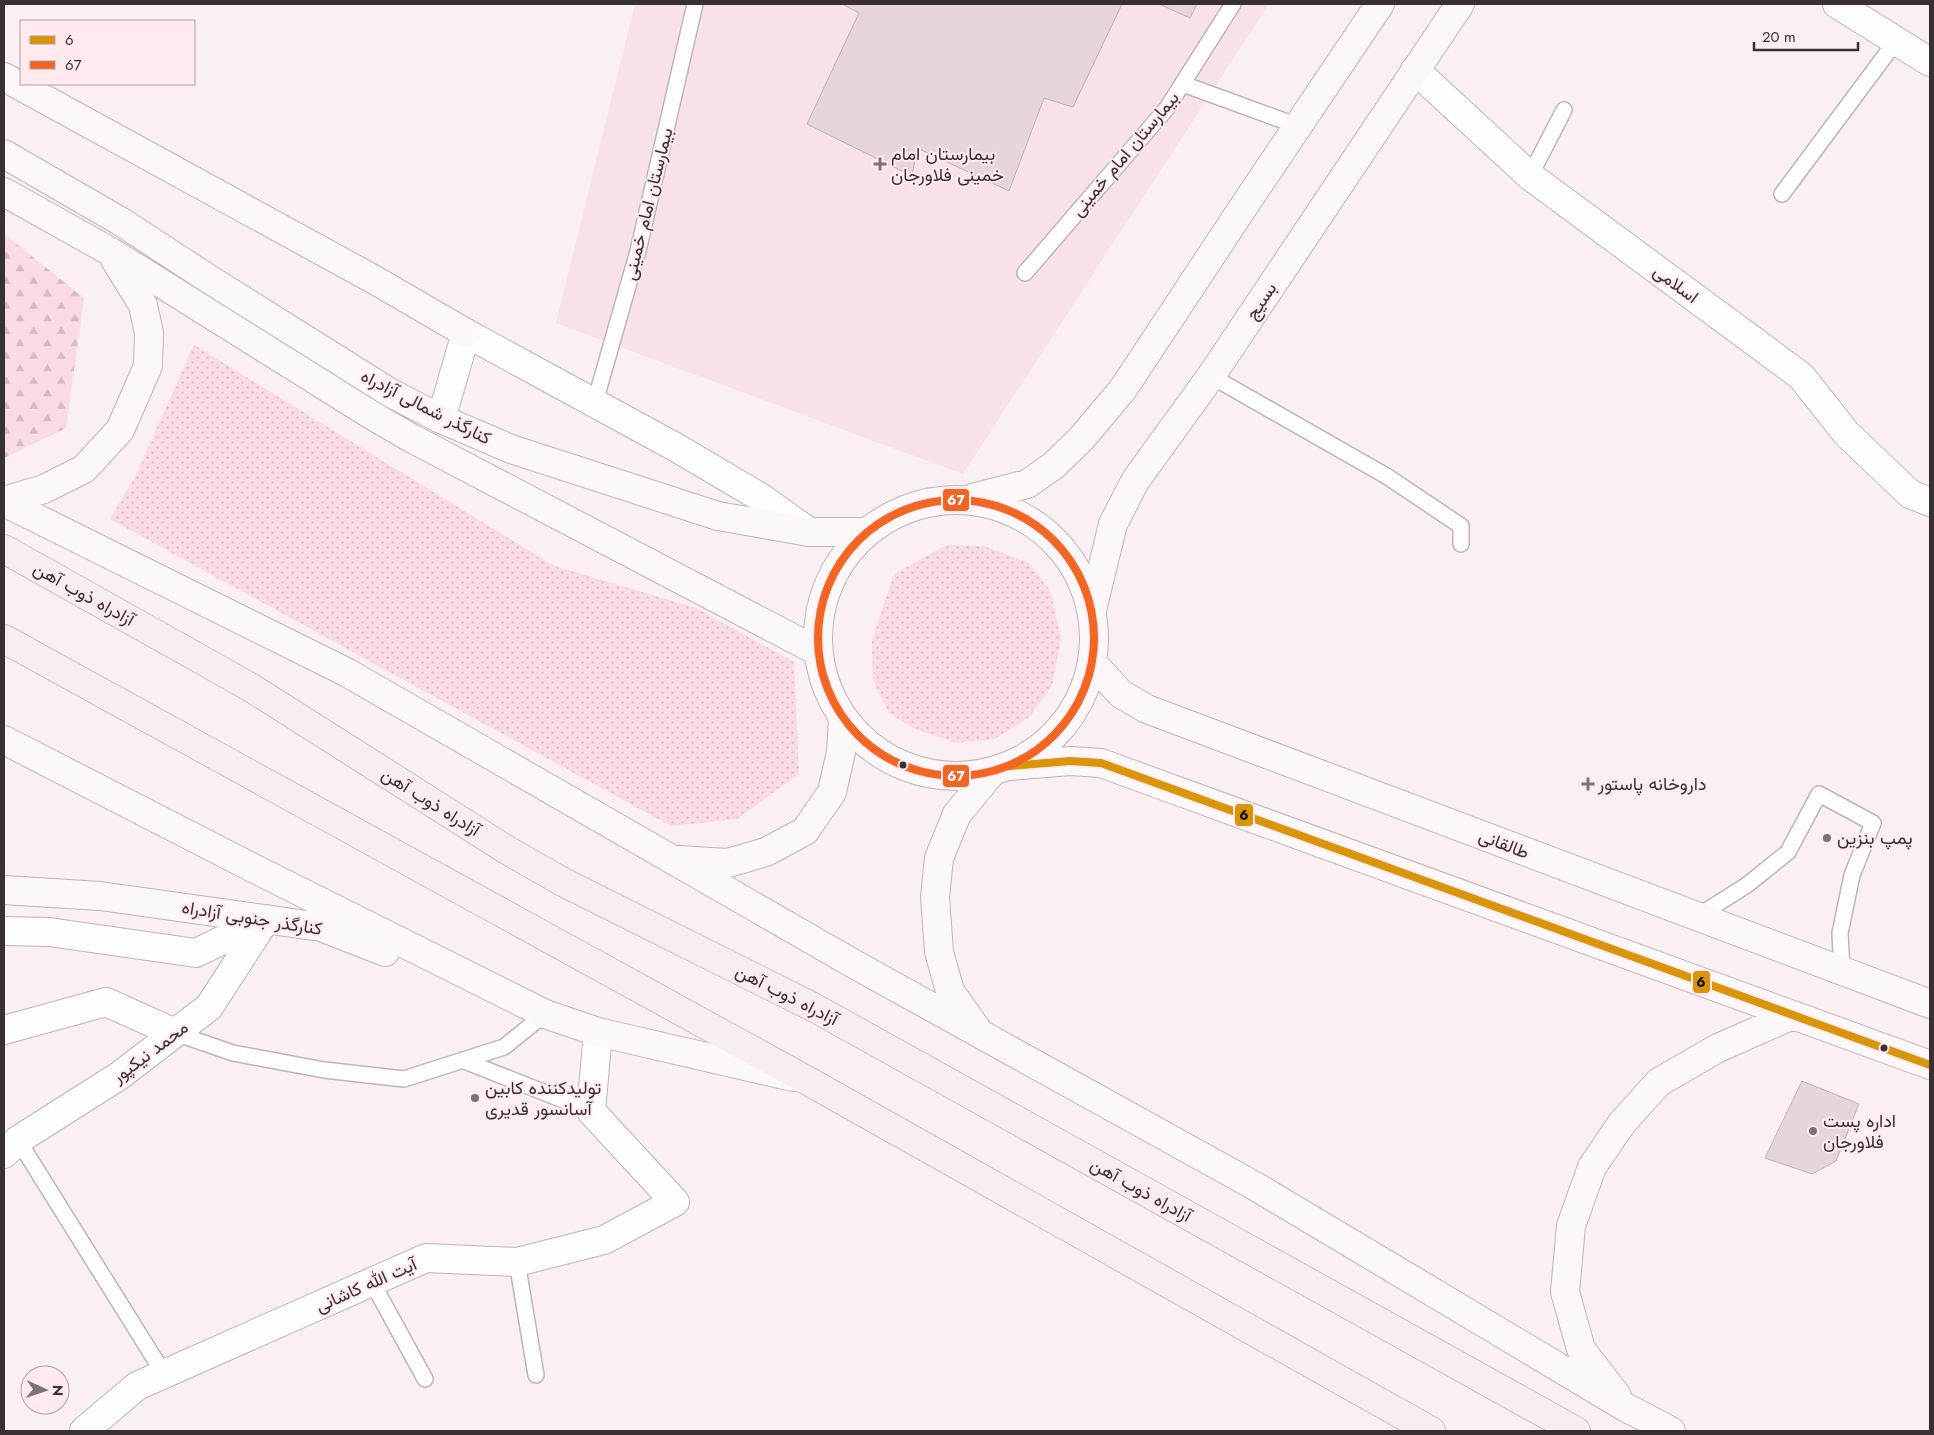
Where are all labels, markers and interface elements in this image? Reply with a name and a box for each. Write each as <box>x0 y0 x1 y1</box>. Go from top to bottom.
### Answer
legend <box>20 20 195 85</box>
scale bar <box>1754 20 1858 52</box>
text: 20 m <box>1762 26 1796 48</box>
text: 6 <box>65 29 74 51</box>
text: 67 <box>65 54 82 76</box>
street label: بیمارستان امام خمینی <box>1065 86 1185 222</box>
street label: بیمارستان امام خمینی <box>616 125 680 283</box>
place label: بیمارستان امام خمینی فلاورجان <box>891 141 1004 188</box>
marker: بیمارستان امام خمینی فلاورجان <box>873 157 887 171</box>
street label: اسلامی <box>1648 258 1704 310</box>
street label: بسیج <box>1239 277 1283 325</box>
street label: کنارگذر شمالی آزادراه <box>356 363 496 451</box>
line badge: 67 <box>942 488 970 512</box>
text: 67 <box>947 490 965 510</box>
street label: آزادراه ذوب آهن <box>29 555 141 633</box>
unlabelled marker <box>898 760 908 770</box>
street label: آزادراه ذوب آهن <box>377 761 487 844</box>
line badge: 67 <box>942 764 970 788</box>
text: 67 <box>947 766 965 786</box>
place label: داروخانه پاستور <box>1597 771 1706 797</box>
marker: داروخانه پاستور <box>1582 778 1594 790</box>
line badge: 6 <box>1234 803 1254 827</box>
text: 6 <box>1239 805 1249 825</box>
street label: طالقانی <box>1475 823 1533 865</box>
place label: پمپ بنزین <box>1837 825 1913 851</box>
marker: پمپ بنزین <box>1821 832 1833 844</box>
street label: کنارگذر جنوبی آزادراه <box>180 894 324 942</box>
street label: آزادراه ذوب آهن <box>731 958 845 1033</box>
line badge: 6 <box>1692 970 1711 994</box>
text: 6 <box>1696 972 1706 992</box>
street label: محمد نیکپور <box>106 1015 194 1090</box>
unlabelled marker <box>1879 1043 1889 1053</box>
place label: تولیدکننده کابین آسانسور قدیری <box>485 1075 601 1122</box>
marker: تولیدکننده کابین آسانسور قدیری <box>469 1092 481 1104</box>
place label: اداره پست فلاورجان <box>1823 1108 1896 1155</box>
marker: اداره پست فلاورجان <box>1807 1125 1819 1137</box>
street label: آزادراه ذوب آهن <box>1086 1151 1198 1229</box>
street label: آیت الله کاشانی <box>311 1250 422 1319</box>
north arrow <box>20 1365 70 1415</box>
text: N <box>48 1385 68 1397</box>

